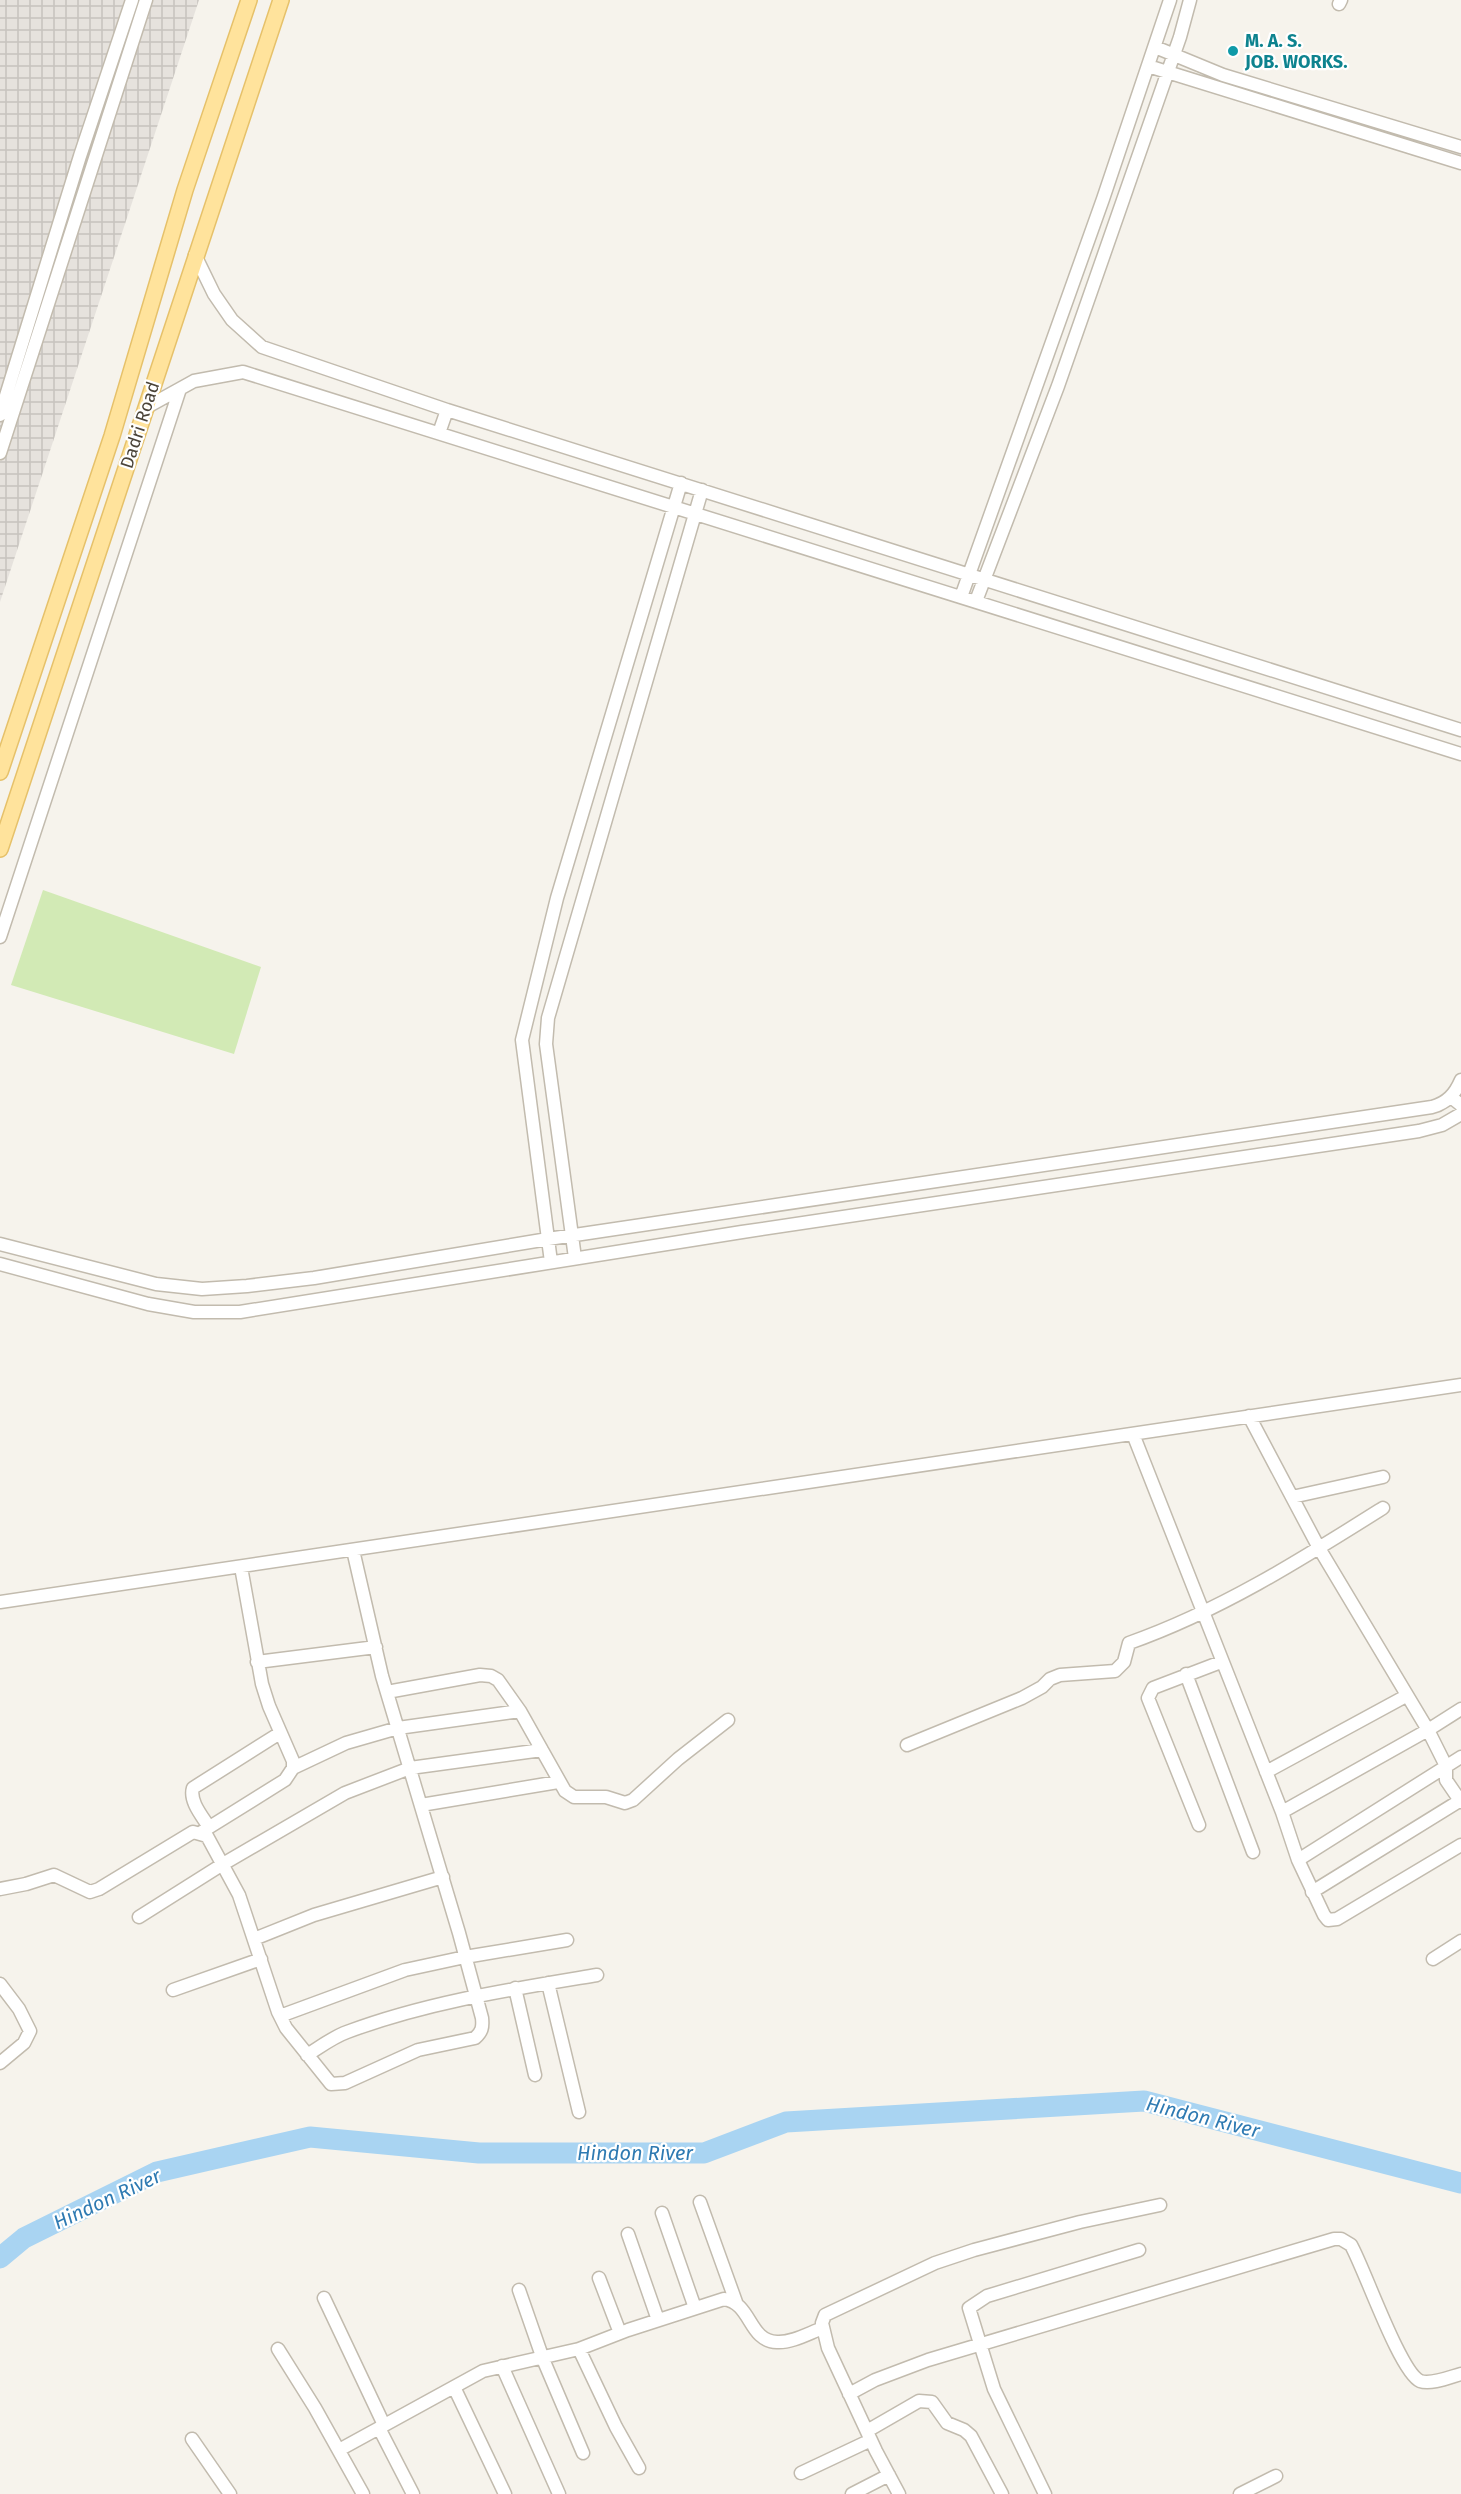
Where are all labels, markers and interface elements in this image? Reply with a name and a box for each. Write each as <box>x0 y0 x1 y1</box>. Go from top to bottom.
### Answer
place label: M. A. S. JOB. WORKS. <box>1244 30 1347 73</box>
marker: M. A. S. JOB. WORKS. <box>1226 44 1240 58</box>
street label: Dadri Road <box>116 379 164 471</box>
water label: Hindon River <box>1144 2091 1263 2143</box>
water label: Hindon River <box>577 2141 694 2165</box>
water label: Hindon River <box>49 2163 166 2234</box>

